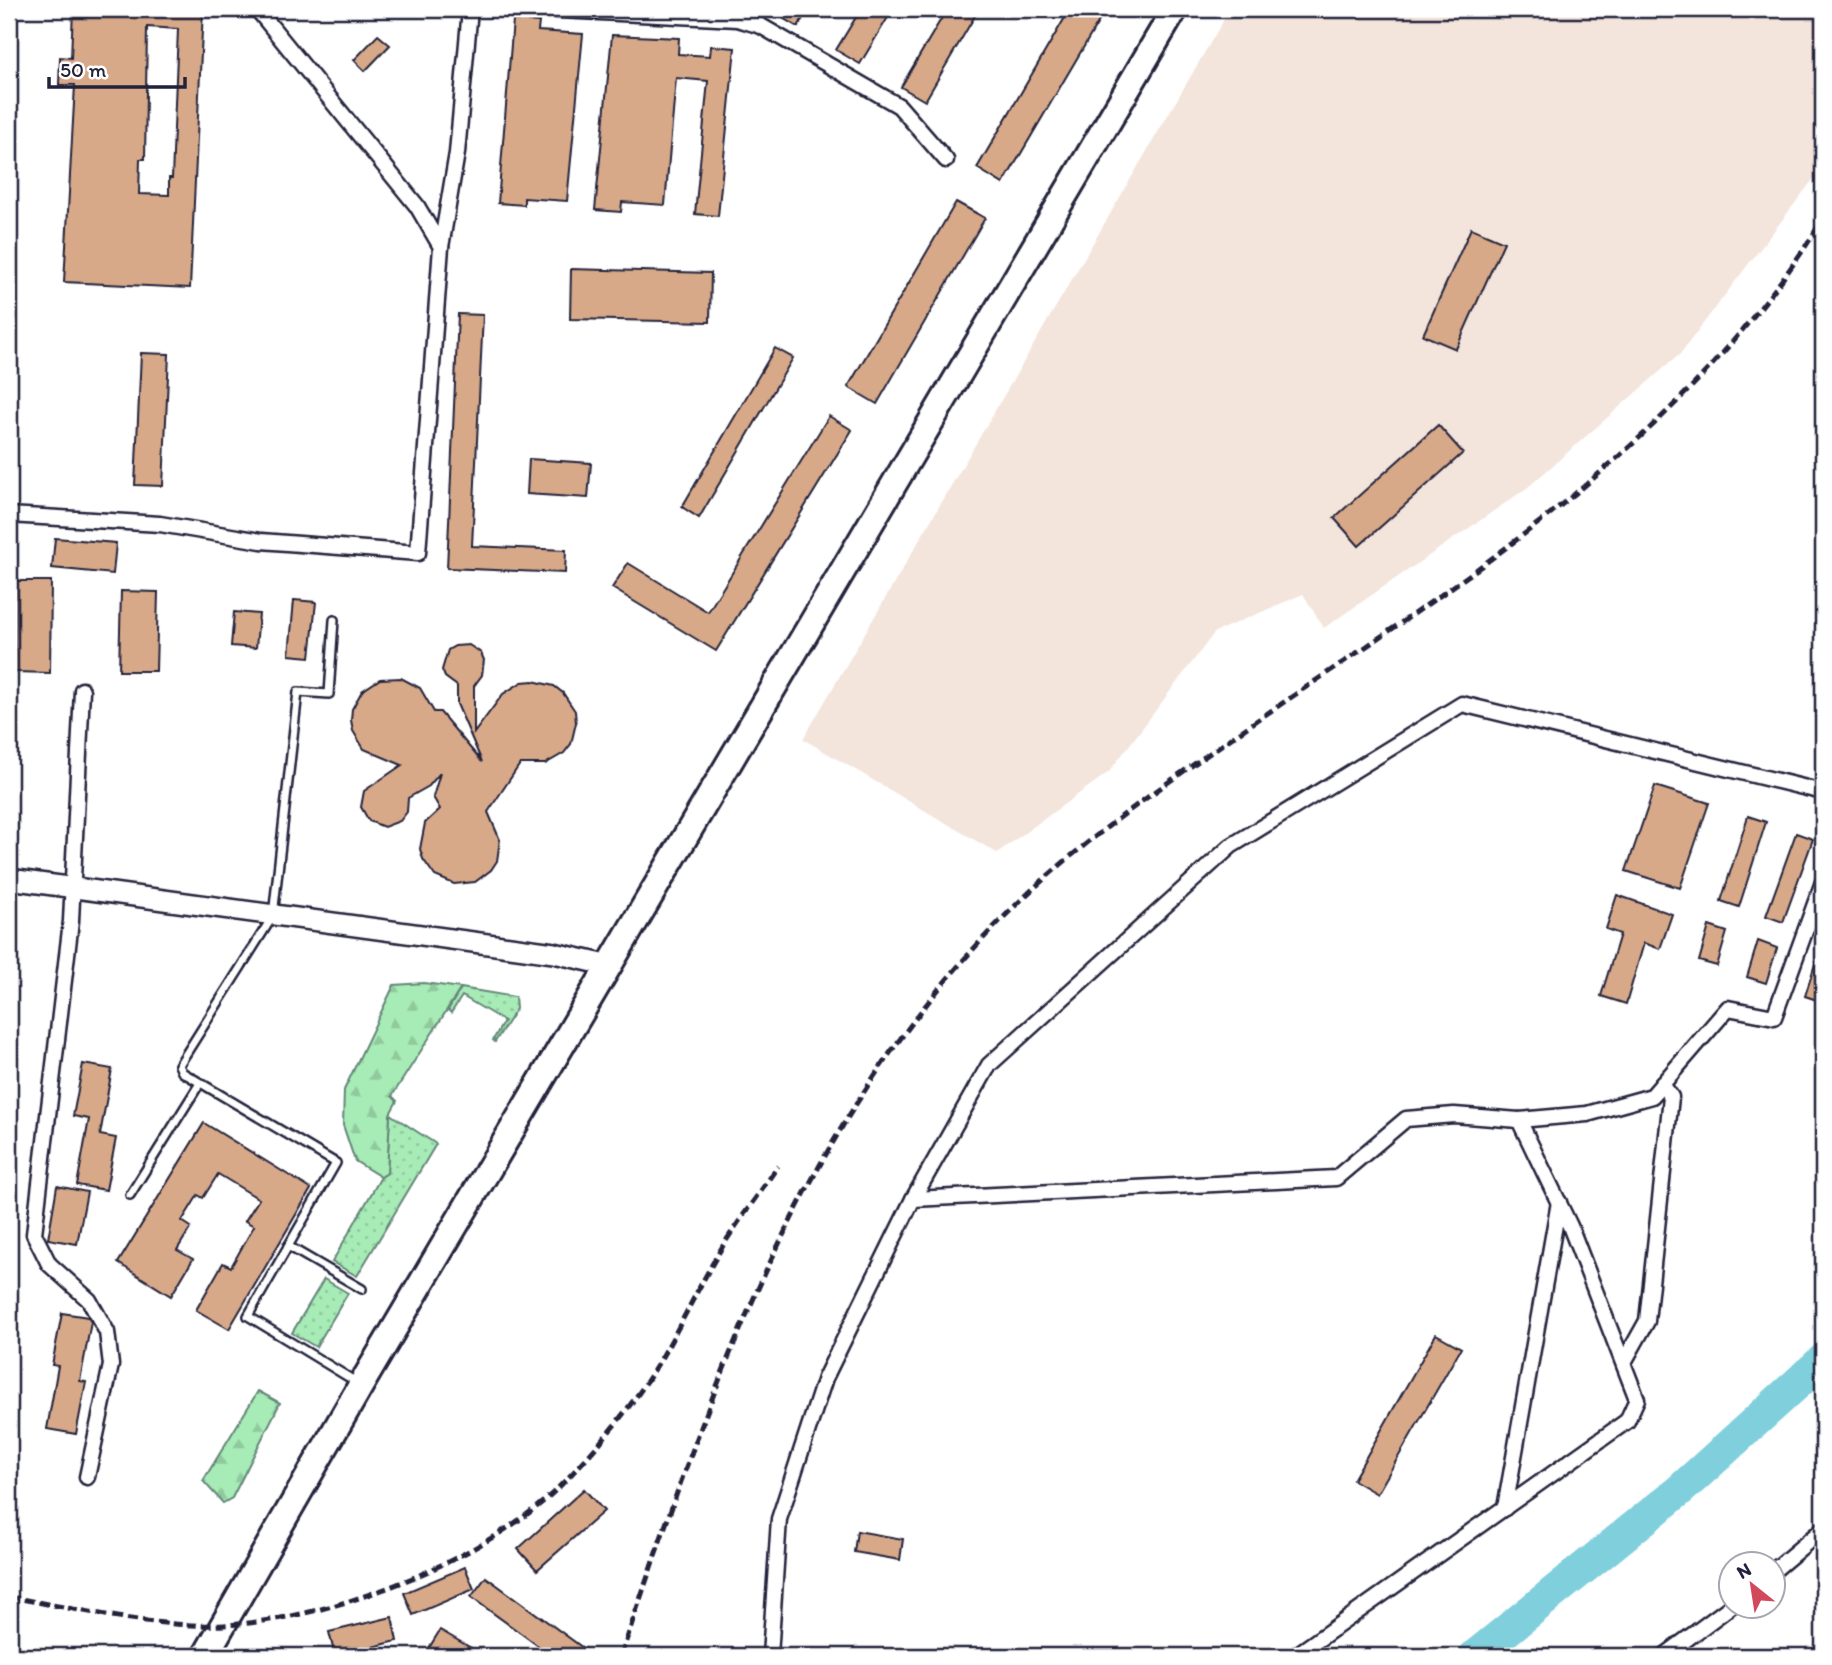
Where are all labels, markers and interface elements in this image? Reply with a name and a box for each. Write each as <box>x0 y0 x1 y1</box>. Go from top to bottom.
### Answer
scale bar <box>49 46 186 90</box>
text: 50 m <box>60 57 107 82</box>
north arrow <box>1716 1550 1786 1620</box>
text: N <box>1732 1558 1755 1584</box>

